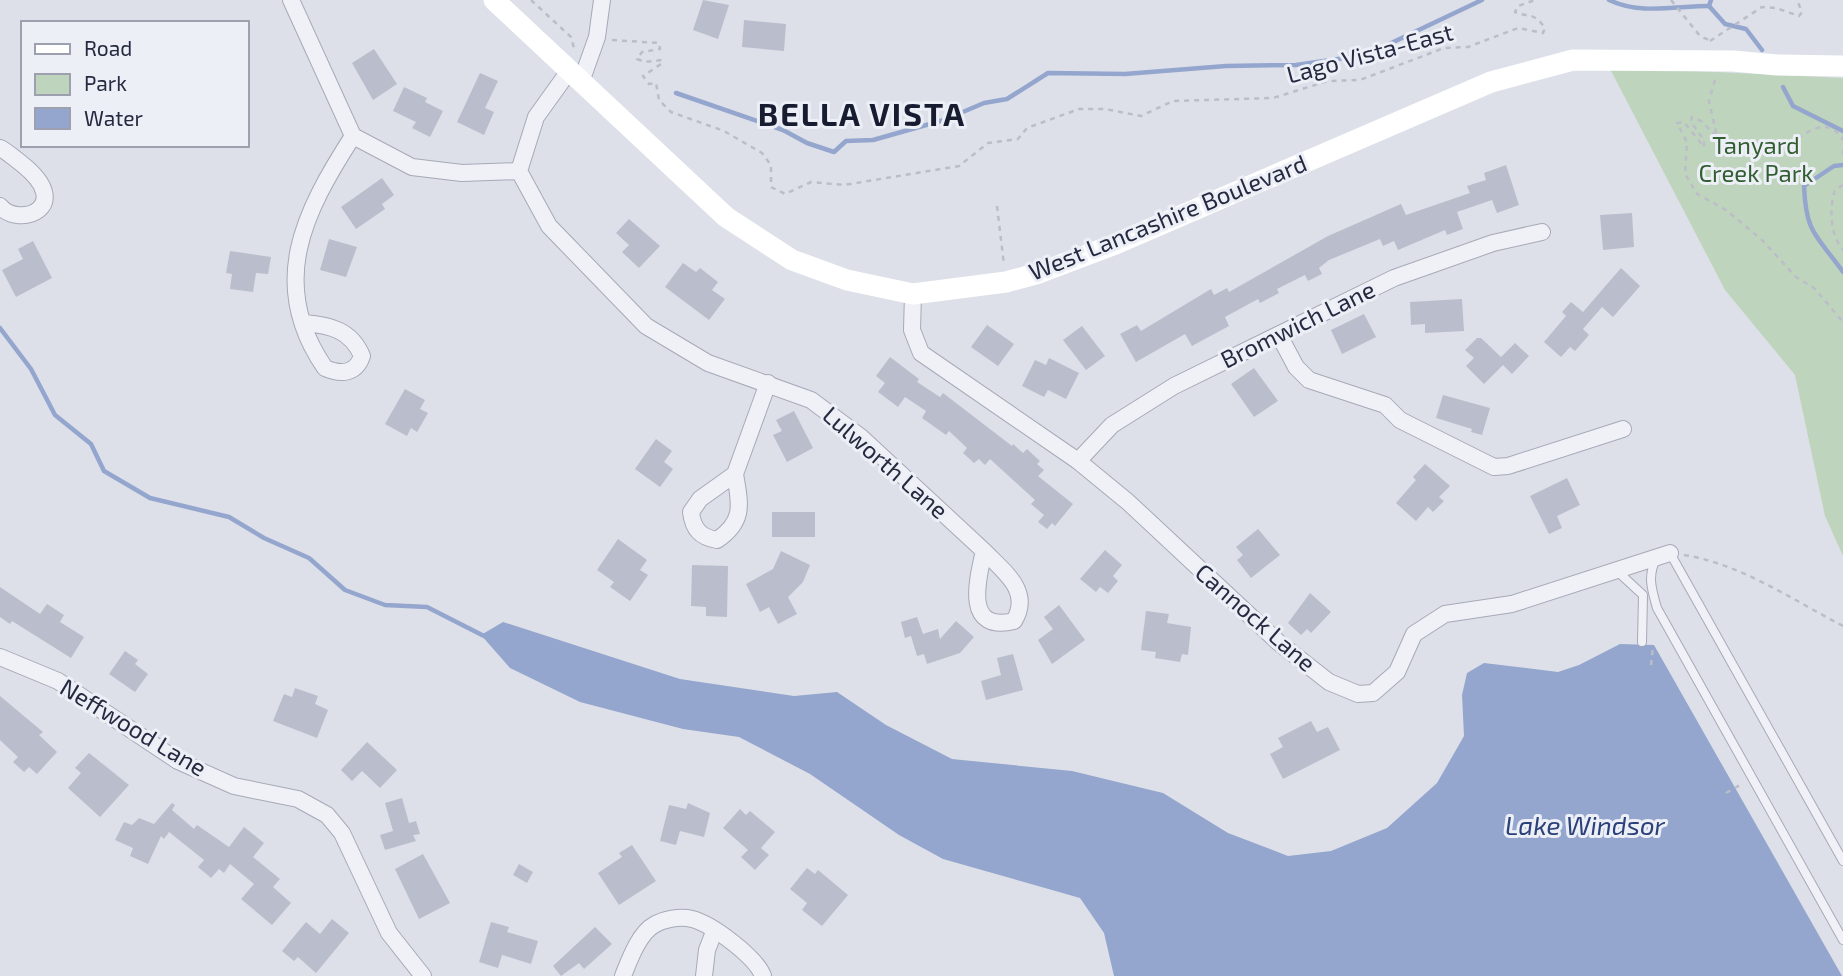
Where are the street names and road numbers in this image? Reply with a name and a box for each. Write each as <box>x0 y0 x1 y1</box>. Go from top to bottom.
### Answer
street label: Lago Vista-East <box>1283 16 1456 89</box>
street label: West Lancashire Boulevard <box>1024 148 1311 286</box>
street label: Bromwich Lane <box>1216 274 1379 373</box>
street label: Lulworth Lane <box>817 400 955 524</box>
street label: Cannock Lane <box>1190 557 1322 677</box>
street label: Neffwood Lane <box>55 672 212 782</box>

